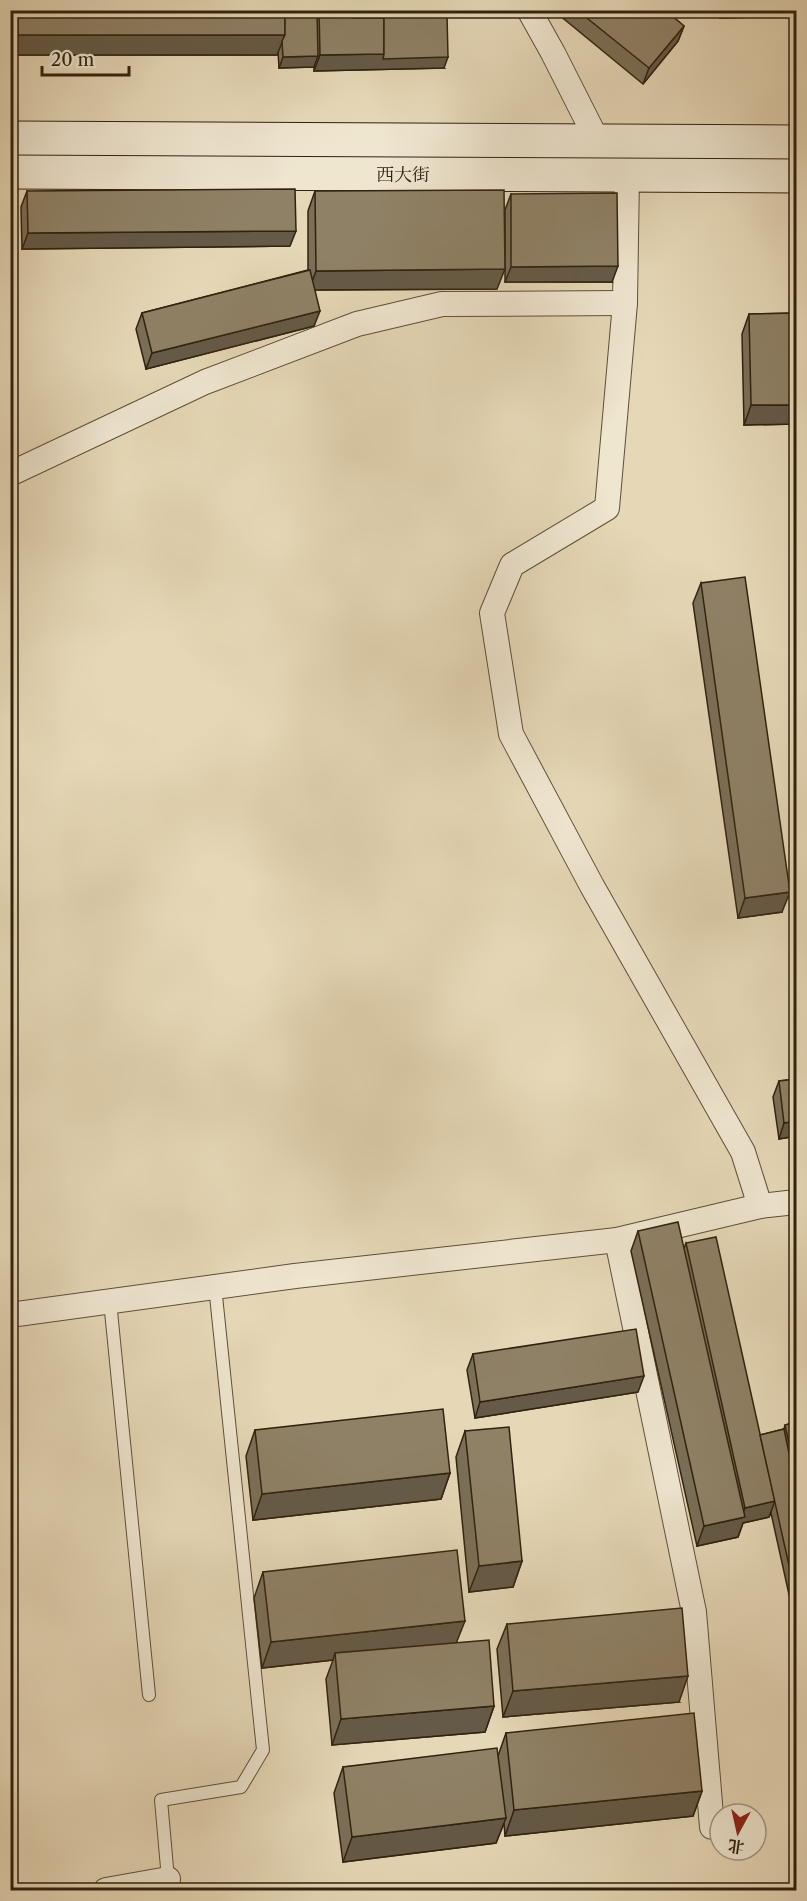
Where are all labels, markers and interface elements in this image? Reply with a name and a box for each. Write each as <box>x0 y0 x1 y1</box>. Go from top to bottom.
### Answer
scale bar <box>42 39 129 77</box>
text: 20 m <box>51 49 95 71</box>
street label: 西大街 <box>376 164 430 186</box>
north arrow <box>708 1802 768 1862</box>
text: 北 <box>727 1836 745 1858</box>

